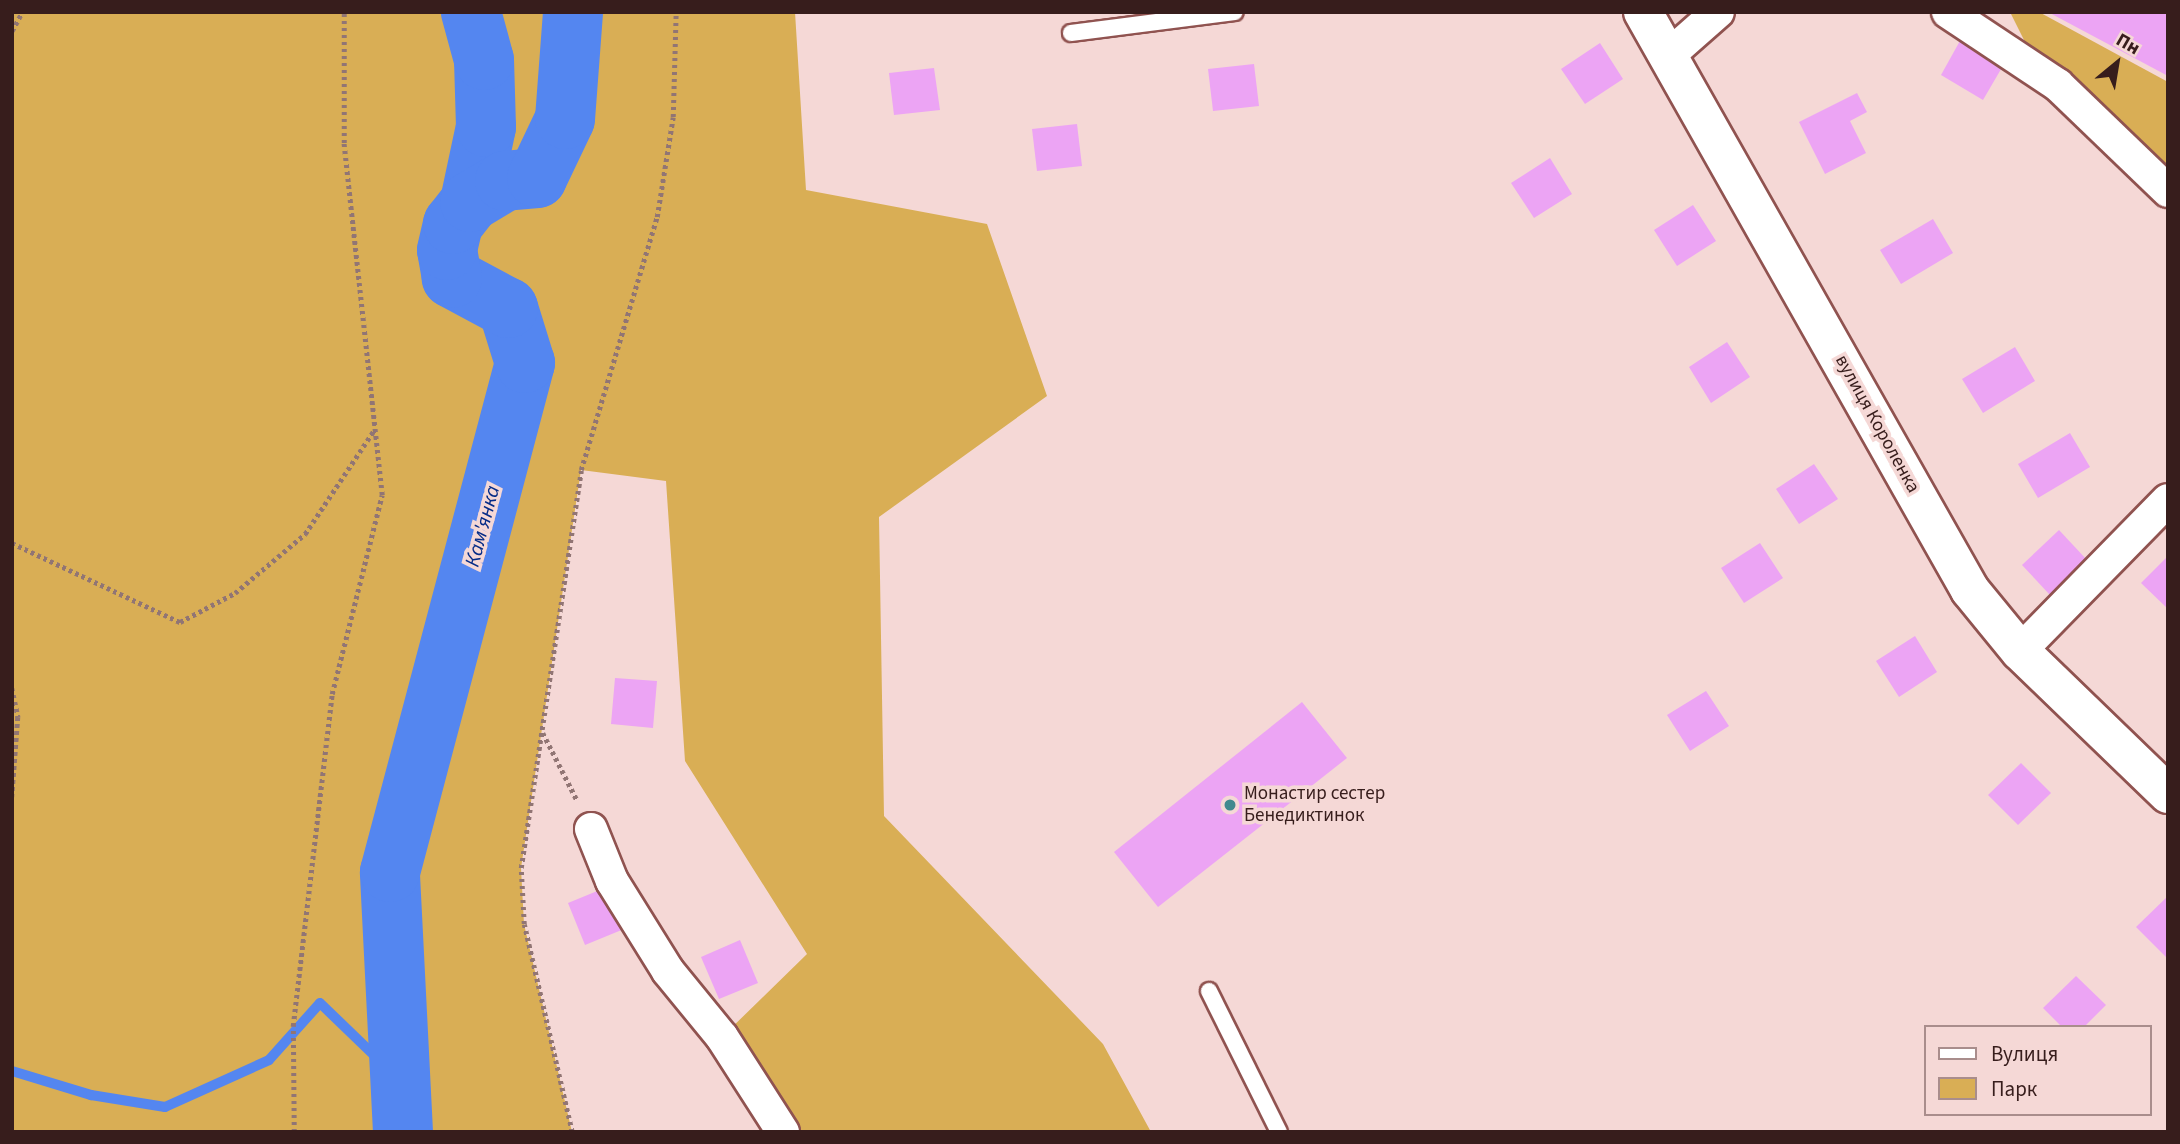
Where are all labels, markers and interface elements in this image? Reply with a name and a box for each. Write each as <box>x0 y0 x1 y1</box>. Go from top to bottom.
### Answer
text: Пн <box>2111 27 2145 62</box>
north arrow <box>2082 28 2152 98</box>
street label: вулиця Короленка <box>1830 351 1924 497</box>
water label: Кам'янка <box>459 482 505 570</box>
place label: Монастир сестер Бенедиктинок <box>1244 783 1385 827</box>
marker: Монастир сестер Бенедиктинок <box>1222 797 1238 813</box>
legend <box>1924 1025 2152 1116</box>
text: Вулиця <box>1991 1039 2058 1069</box>
text: Парк <box>1991 1074 2037 1104</box>

